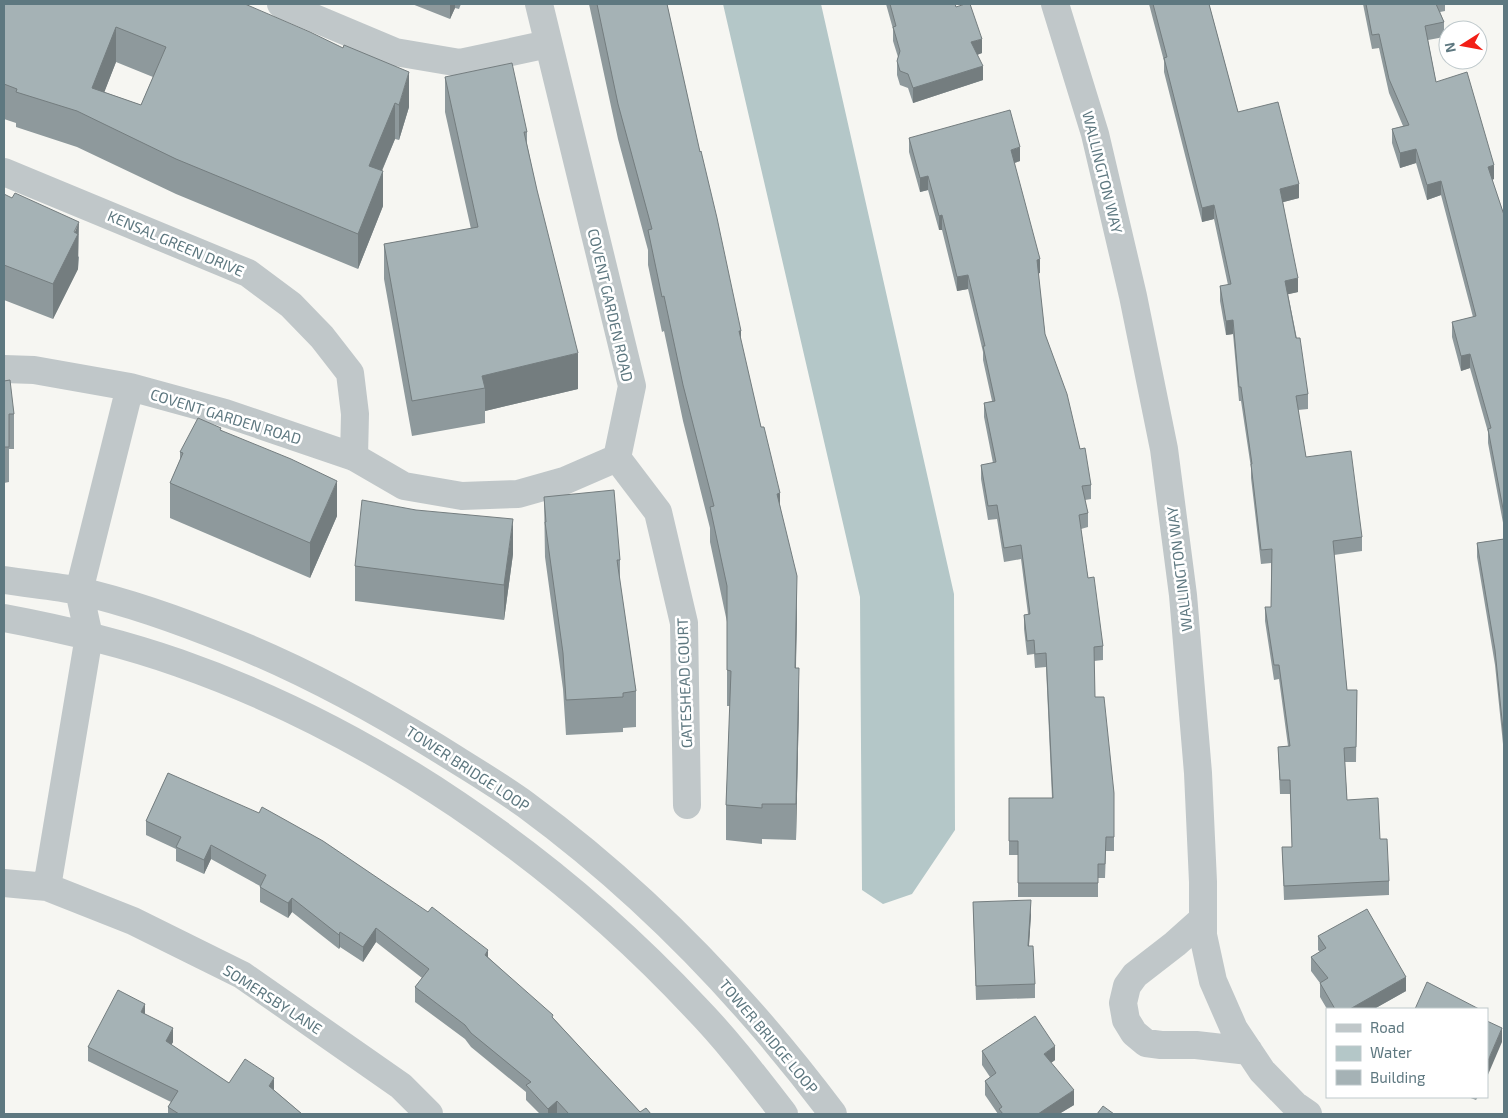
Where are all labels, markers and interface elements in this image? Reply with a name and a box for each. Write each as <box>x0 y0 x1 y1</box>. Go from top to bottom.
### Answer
north arrow <box>1438 20 1488 70</box>
text: N <box>1440 41 1459 54</box>
street label: WALLINGTON WAY <box>1079 109 1127 236</box>
street label: KENSAL GREEN DRIVE <box>105 206 247 280</box>
street label: COVENT GARDEN ROAD <box>585 227 637 384</box>
street label: COVENT GARDEN ROAD <box>148 384 304 448</box>
street label: WALLINGTON WAY <box>1162 505 1196 632</box>
street label: GATESHEAD COURT <box>673 617 695 749</box>
street label: TOWER BRIDGE LOOP <box>403 721 533 815</box>
street label: SOMERSBY LANE <box>220 960 326 1038</box>
street label: TOWER BRIDGE LOOP <box>716 975 822 1097</box>
legend <box>1326 1008 1488 1098</box>
text: Road <box>1370 1018 1405 1036</box>
text: Water <box>1370 1043 1412 1061</box>
text: Building <box>1370 1068 1426 1086</box>

